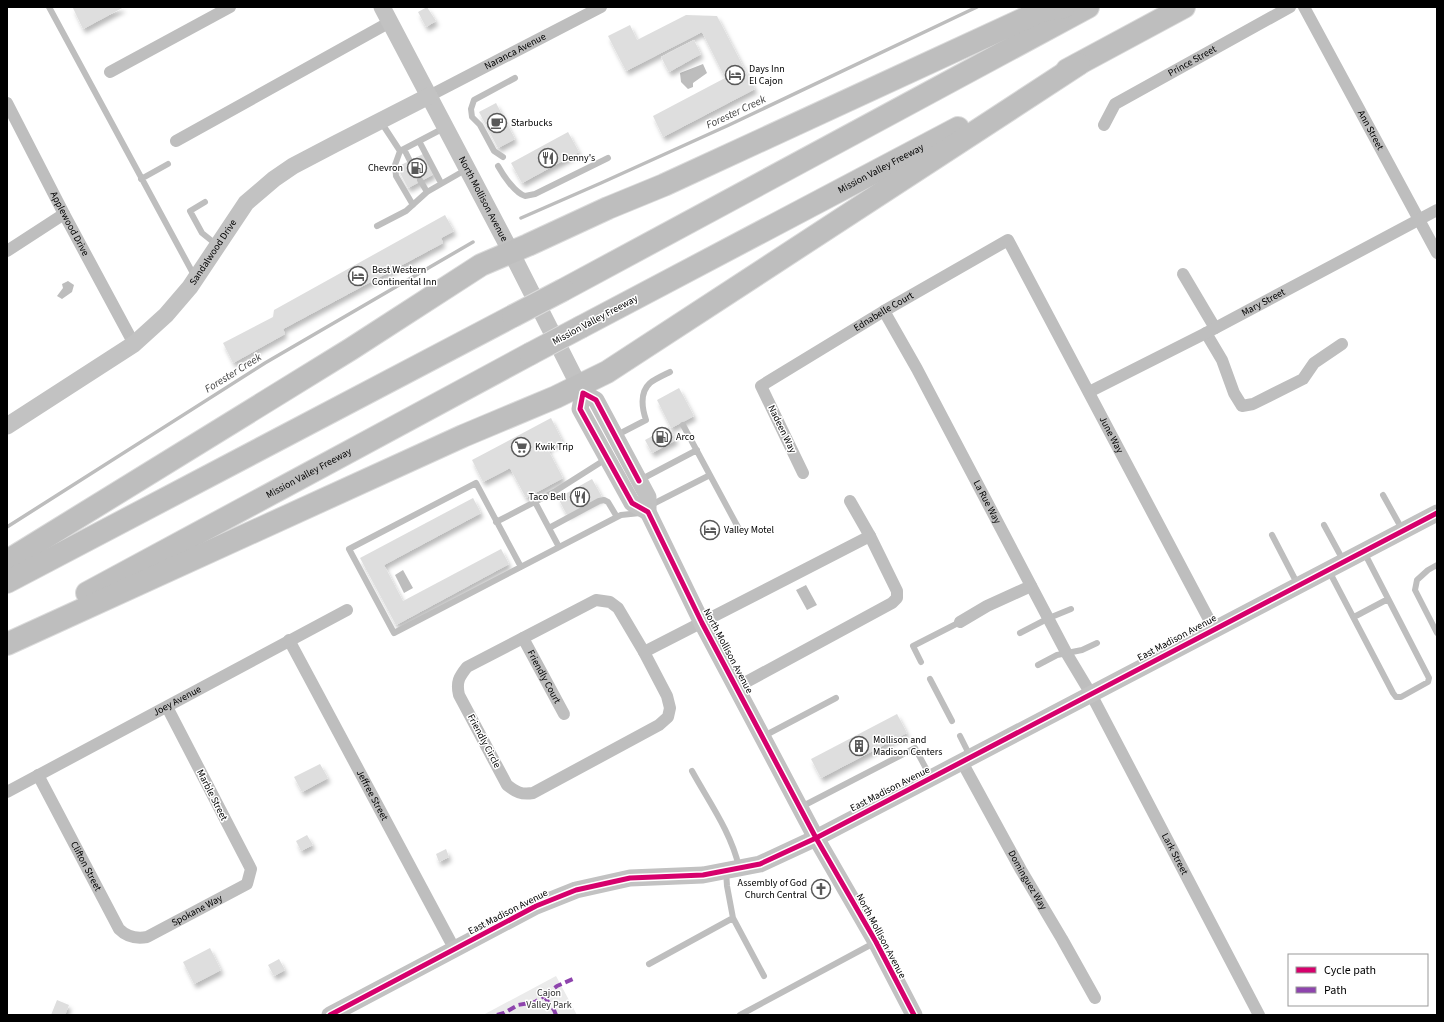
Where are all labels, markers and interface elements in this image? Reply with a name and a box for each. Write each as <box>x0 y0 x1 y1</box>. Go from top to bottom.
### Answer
street label: Naranca Avenue <box>482 30 548 73</box>
street label: Prince Street <box>1165 42 1220 80</box>
place label: Days Inn El Cajon <box>749 62 785 88</box>
hotel icon: Days Inn El Cajon <box>724 64 746 86</box>
water label: Forester Creek <box>704 91 769 132</box>
street label: Ann Street <box>1354 108 1387 153</box>
cafe icon: Starbucks <box>486 112 508 134</box>
place label: Starbucks <box>511 116 552 130</box>
street label: Mission Valley Freeway <box>835 140 926 197</box>
restaurant icon: Denny's <box>537 147 559 169</box>
place label: Denny's <box>562 151 595 165</box>
street label: North Mollison Avenue <box>455 154 511 244</box>
fuel station icon: Chevron <box>406 157 428 179</box>
place label: Chevron <box>368 161 403 175</box>
street label: Applewood Drive <box>47 189 92 259</box>
street label: Sandalwood Drive <box>186 217 240 288</box>
place label: Best Western Continental Inn <box>372 263 437 289</box>
hotel icon: Best Western Continental Inn <box>347 265 369 287</box>
street label: Mary Street <box>1239 285 1288 320</box>
street label: Ednabelle Court <box>851 288 917 335</box>
street label: Mission Valley Freeway <box>550 291 641 349</box>
water label: Forester Creek <box>202 349 265 396</box>
street label: Nadeen Way <box>764 403 800 456</box>
street label: June Way <box>1096 414 1127 456</box>
fuel station icon: Arco <box>651 426 673 448</box>
place label: Arco <box>676 430 695 444</box>
supermarket icon: Kwik Trip <box>510 436 532 458</box>
place label: Kwik Trip <box>535 440 574 454</box>
street label: Mission Valley Freeway <box>264 444 354 502</box>
street label: La Rue Way <box>970 478 1004 527</box>
restaurant icon: Taco Bell <box>569 486 591 508</box>
place label: Taco Bell <box>529 490 566 504</box>
hotel icon: Valley Motel <box>699 519 721 541</box>
place label: Valley Motel <box>724 523 774 537</box>
street label: North Mollison Avenue <box>700 606 756 696</box>
street label: East Madison Avenue <box>1135 611 1219 665</box>
street label: Friendly Court <box>524 647 564 707</box>
street label: Joey Avenue <box>151 682 204 720</box>
street label: Friendly Circle <box>464 711 504 771</box>
place label: Mollison and Madison Centers <box>873 733 942 759</box>
building icon: Mollison and Madison Centers <box>848 735 870 757</box>
street label: East Madison Avenue <box>848 763 932 815</box>
street label: Marble Street <box>193 767 231 824</box>
street label: Jeffree Street <box>353 767 392 824</box>
street label: Lark Street <box>1158 831 1192 878</box>
street label: Clifton Street <box>67 839 105 894</box>
street label: Dominguez Way <box>1005 848 1050 913</box>
place label: Assembly of God Church Central <box>738 876 807 902</box>
church icon: Assembly of God Church Central <box>810 878 832 900</box>
street label: East Madison Avenue <box>466 886 550 938</box>
street label: Spokane Way <box>169 891 225 930</box>
street label: North Mollison Avenue <box>853 891 909 981</box>
legend <box>1288 954 1428 1006</box>
text: Cycle path <box>1324 962 1376 979</box>
text: Path <box>1324 982 1347 999</box>
park label: Cajon Valley Park <box>526 986 572 1012</box>

